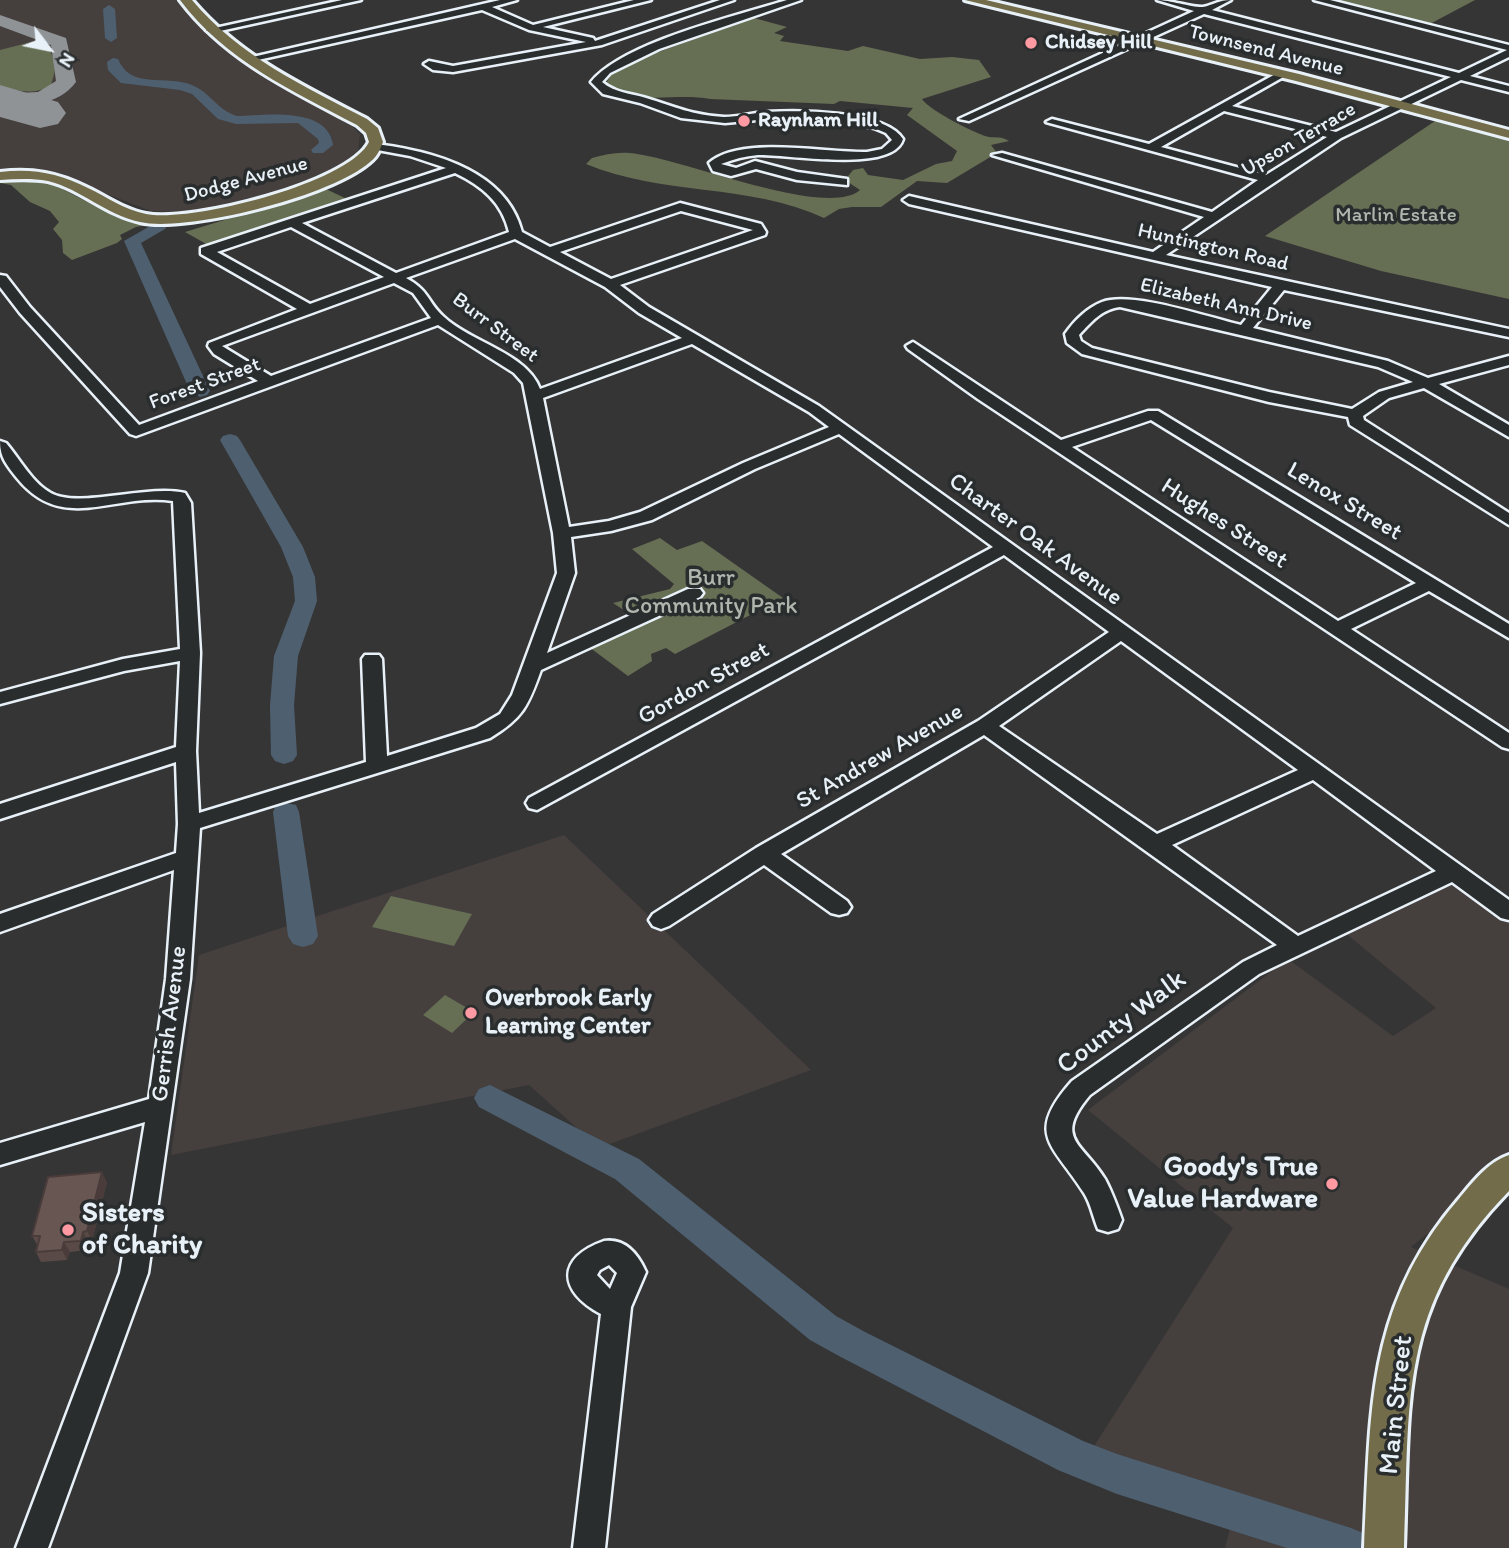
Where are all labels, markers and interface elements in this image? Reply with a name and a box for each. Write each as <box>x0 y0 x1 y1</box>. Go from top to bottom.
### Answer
north arrow <box>14 14 84 84</box>
street label: Townsend Avenue <box>1186 20 1346 82</box>
place label: Chidsey Hill <box>1045 30 1152 56</box>
marker: Chidsey Hill <box>1023 35 1039 51</box>
text: N <box>54 49 80 72</box>
street label: Upson Terrace <box>1237 97 1361 183</box>
place label: Raynham Hill <box>758 108 878 134</box>
marker: Raynham Hill <box>736 113 752 129</box>
street label: Dodge Avenue <box>181 151 311 209</box>
park label: Marlin Estate <box>1335 203 1457 229</box>
street label: Huntington Road <box>1135 218 1291 278</box>
street label: Elizabeth Ann Drive <box>1138 273 1314 337</box>
street label: Burr Street <box>447 287 543 369</box>
street label: Forest Street <box>146 352 264 416</box>
street label: Lenox Street <box>1281 456 1407 548</box>
street label: Charter Oak Avenue <box>942 467 1128 613</box>
street label: Hughes Street <box>1155 472 1293 576</box>
park label: Burr Community Park <box>625 565 797 621</box>
street label: Gordon Street <box>633 636 775 732</box>
street label: St Andrew Avenue <box>792 698 968 816</box>
street label: Gerrish Avenue <box>146 944 194 1104</box>
street label: County Walk <box>1051 963 1193 1083</box>
place label: Overbrook Early Learning Center <box>485 985 652 1041</box>
marker: Overbrook Early Learning Center <box>463 1005 479 1021</box>
place label: Goody's True Value Hardware <box>1128 1151 1318 1217</box>
marker: Goody's True Value Hardware <box>1324 1176 1340 1192</box>
place label: Sisters of Charity <box>82 1197 202 1263</box>
marker: Sisters of Charity <box>60 1222 76 1238</box>
street label: Main Street <box>1373 1334 1421 1476</box>

